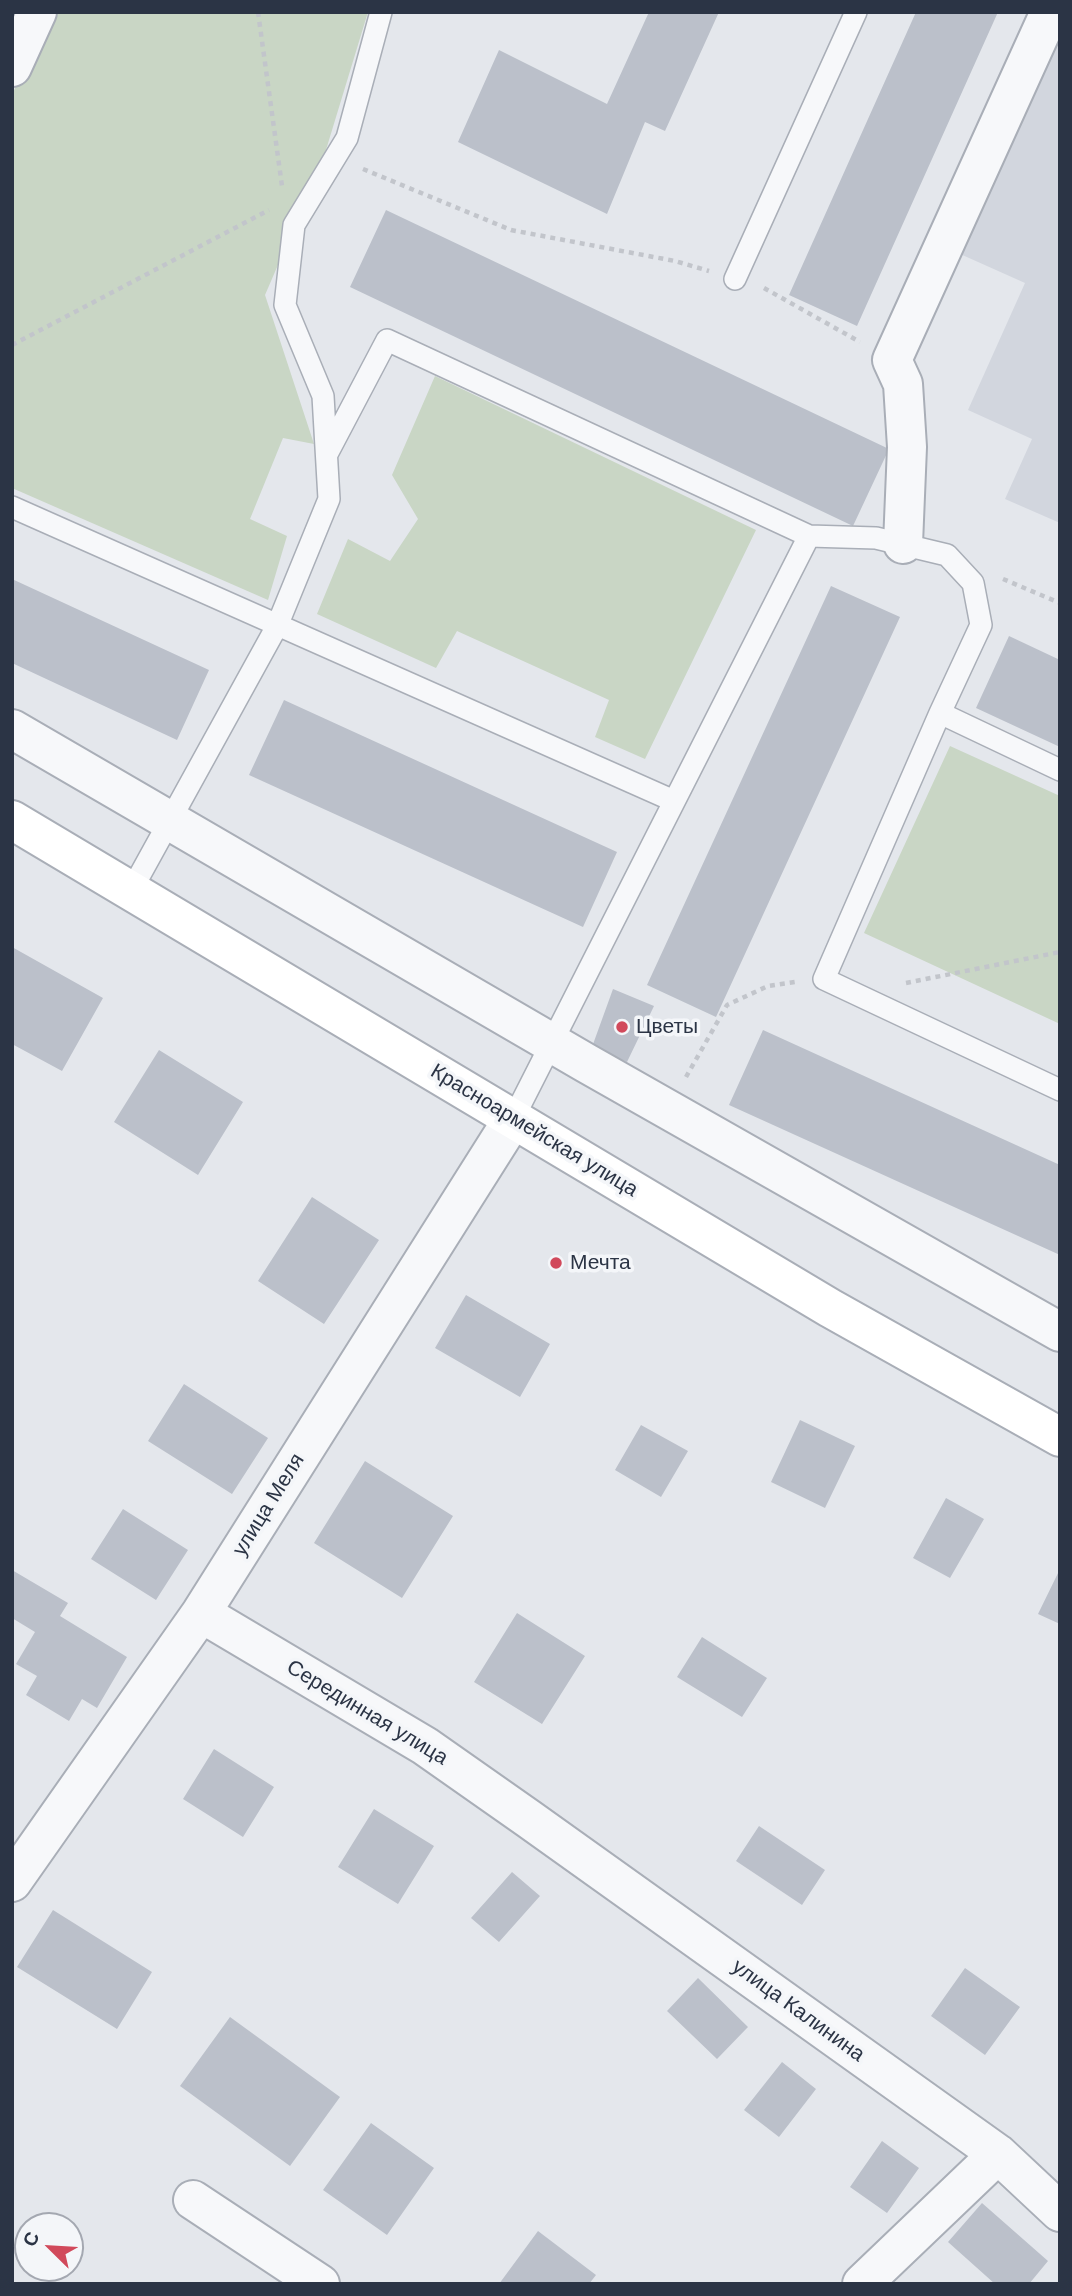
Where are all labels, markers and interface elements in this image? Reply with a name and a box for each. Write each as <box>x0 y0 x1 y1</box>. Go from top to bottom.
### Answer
place label: Цветы <box>636 1014 698 1040</box>
marker: Цветы <box>614 1019 630 1035</box>
street label: Красноармейская улица <box>426 1059 642 1203</box>
place label: Мечта <box>570 1250 631 1276</box>
marker: Мечта <box>548 1255 564 1271</box>
street label: улица Меля <box>228 1449 310 1561</box>
street label: Серединная улица <box>282 1655 452 1771</box>
street label: улица Калинина <box>727 1954 869 2068</box>
north arrow <box>14 2212 84 2282</box>
text: С <box>19 2229 44 2250</box>

